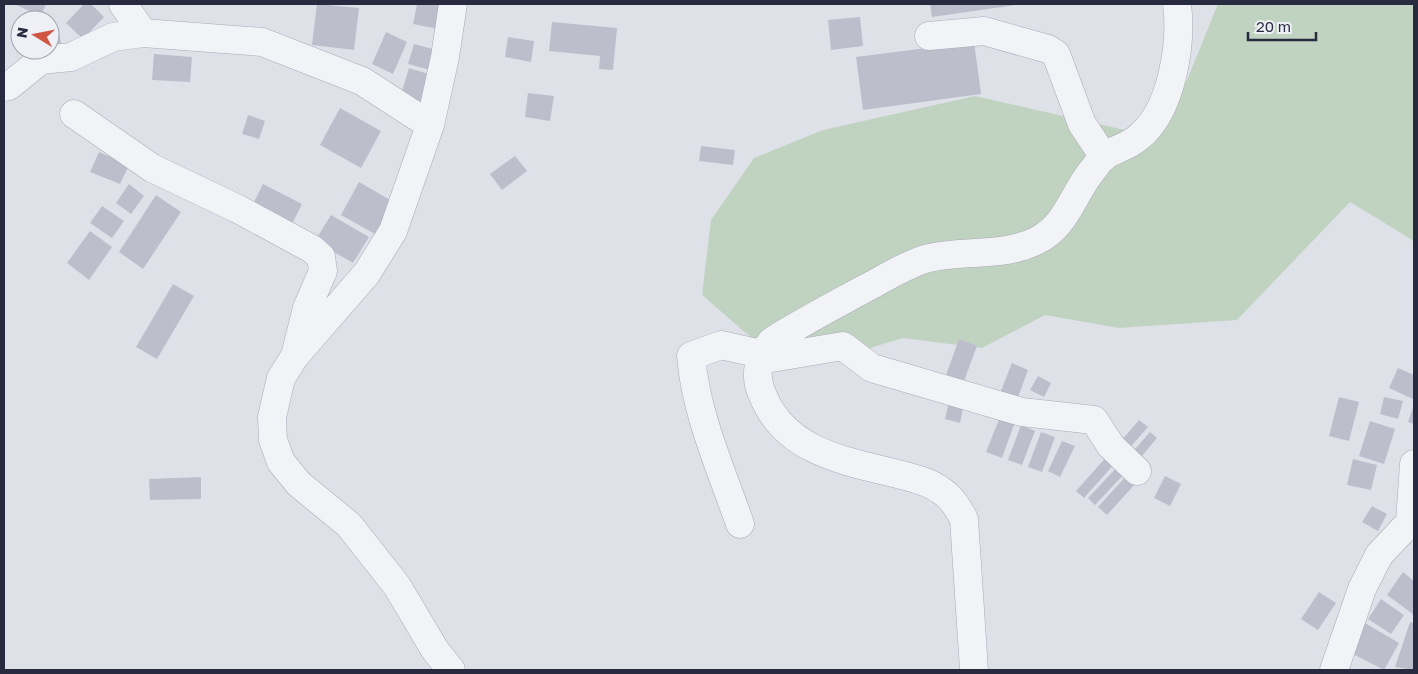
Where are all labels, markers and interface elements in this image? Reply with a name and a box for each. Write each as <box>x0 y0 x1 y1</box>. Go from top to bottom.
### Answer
north arrow <box>10 10 60 60</box>
scale bar <box>1248 10 1316 42</box>
text: 20 m <box>1256 17 1291 35</box>
text: N <box>12 26 31 39</box>

